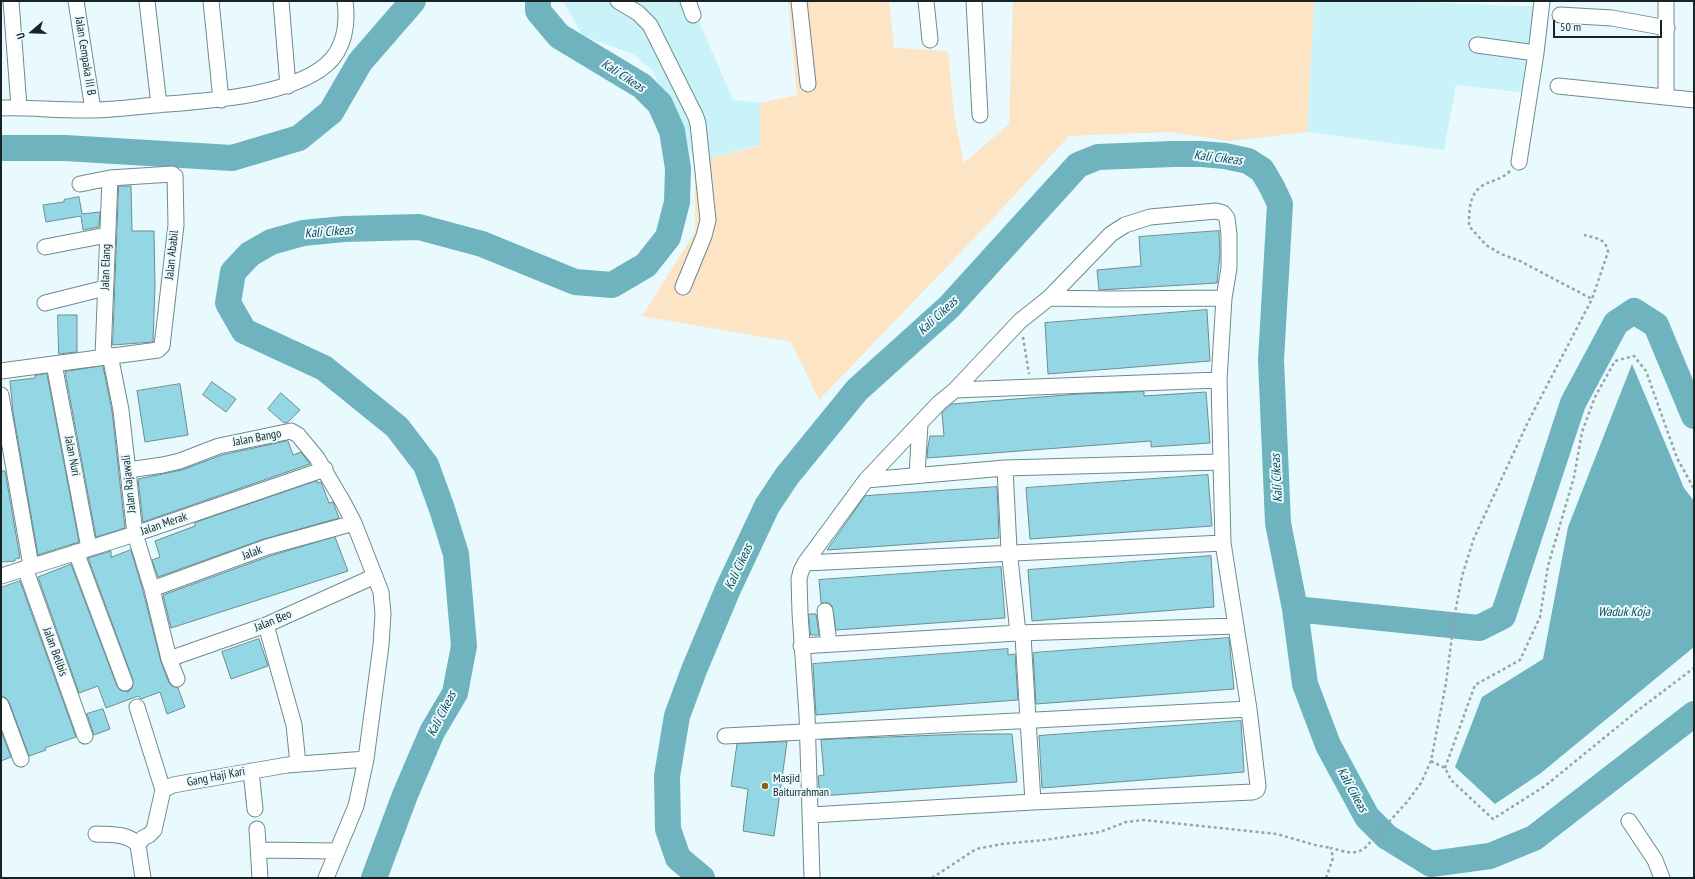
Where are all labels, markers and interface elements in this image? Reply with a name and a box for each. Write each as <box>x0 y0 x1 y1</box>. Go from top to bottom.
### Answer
north arrow <box>12 12 52 52</box>
scale bar <box>1555 12 1664 38</box>
street label: Jalan Cempaka III B <box>72 16 98 96</box>
text: 50 m <box>1560 19 1581 34</box>
text: U <box>13 31 28 41</box>
water label: Kali Cikeas <box>598 56 648 96</box>
water label: Kali Cikeas <box>1193 147 1243 169</box>
water label: Kali Cikeas <box>304 223 354 241</box>
street label: Jalan Ababil <box>162 230 182 280</box>
street label: Jalan Elang <box>98 244 114 290</box>
water label: Kali Cikeas <box>915 294 961 338</box>
street label: Jalan Bango <box>231 426 283 450</box>
street label: Jalan Nuri <box>61 435 83 477</box>
water label: Kali Cikeas <box>1268 453 1286 503</box>
street label: Jalan Rajawali <box>119 454 139 514</box>
street label: Jalan Merak <box>139 509 189 539</box>
water label: Kali Cikeas <box>722 542 756 592</box>
street label: Jalak <box>240 543 264 563</box>
water label: Waduk Koja <box>1598 604 1650 620</box>
street label: Jalan Beo <box>252 607 294 635</box>
street label: Jalan Belibis <box>40 626 70 678</box>
water label: Kali Cikeas <box>424 689 460 739</box>
street label: Gang Haji Kari <box>186 764 246 790</box>
water label: Kali Cikeas <box>1333 765 1371 815</box>
place label: Masjid Baiturrahman <box>773 772 829 800</box>
marker: Masjid Baiturrahman <box>760 781 770 791</box>

